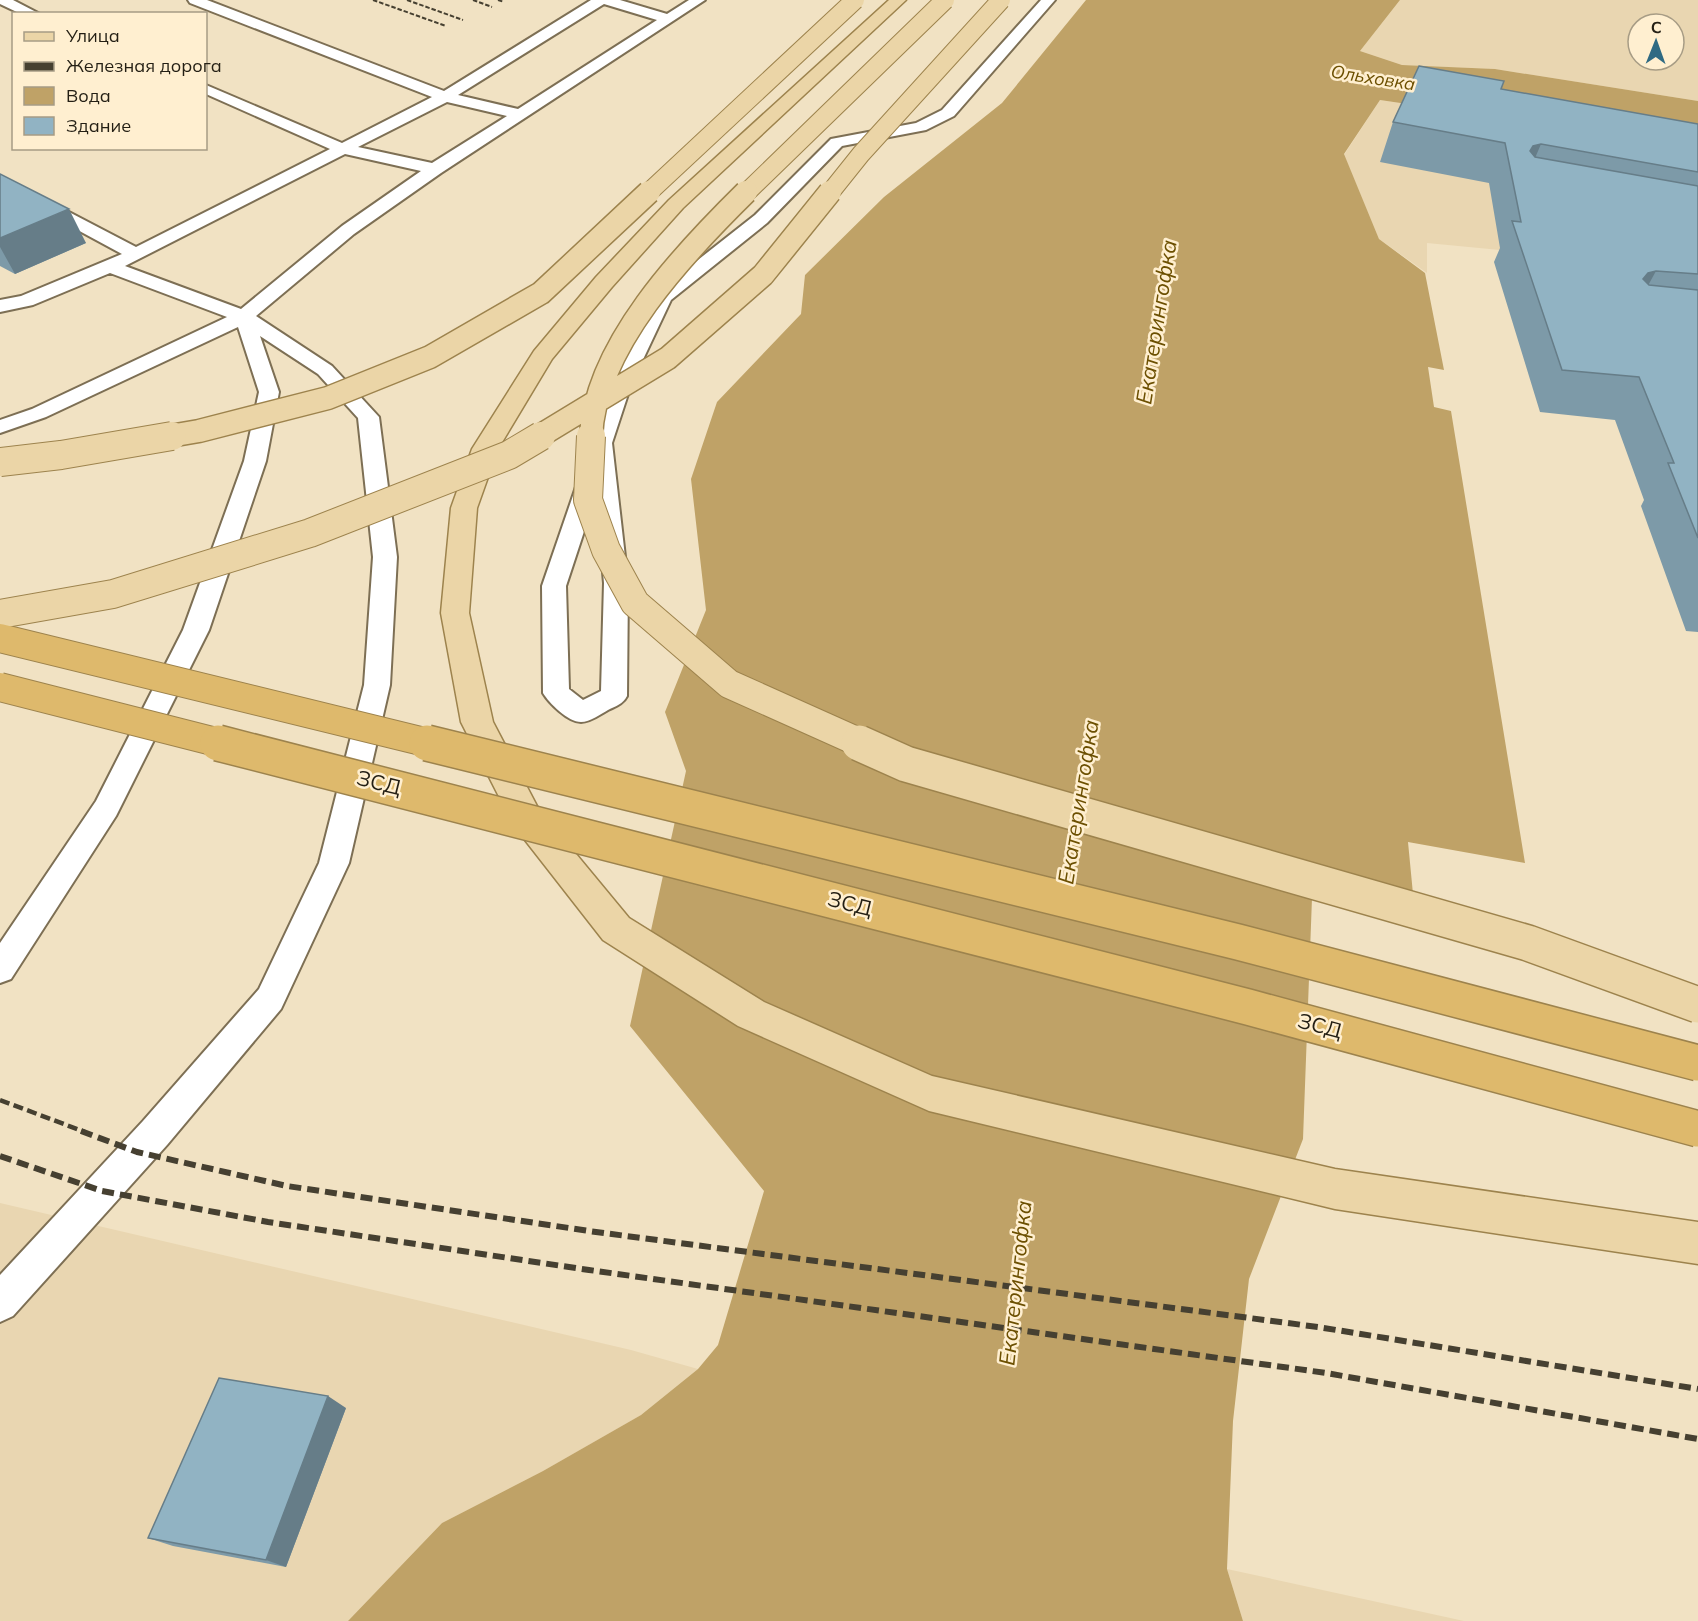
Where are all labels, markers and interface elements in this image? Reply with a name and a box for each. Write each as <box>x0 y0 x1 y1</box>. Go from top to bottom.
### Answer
legend <box>12 12 207 150</box>
north arrow <box>1626 12 1686 72</box>
text: С <box>1651 17 1662 37</box>
text: Улица <box>65 24 120 47</box>
text: Железная дорога <box>66 54 222 77</box>
water label: Ольховка <box>1329 59 1417 96</box>
text: Вода <box>66 84 111 107</box>
text: Здание <box>66 114 131 137</box>
water label: Екатерингофка <box>1129 238 1183 406</box>
water label: Екатерингофка <box>1051 718 1105 886</box>
street label: ЗСД <box>354 764 404 800</box>
street label: ЗСД <box>825 885 875 921</box>
street label: ЗСД <box>1295 1007 1345 1043</box>
water label: Екатерингофка <box>992 1199 1038 1367</box>

